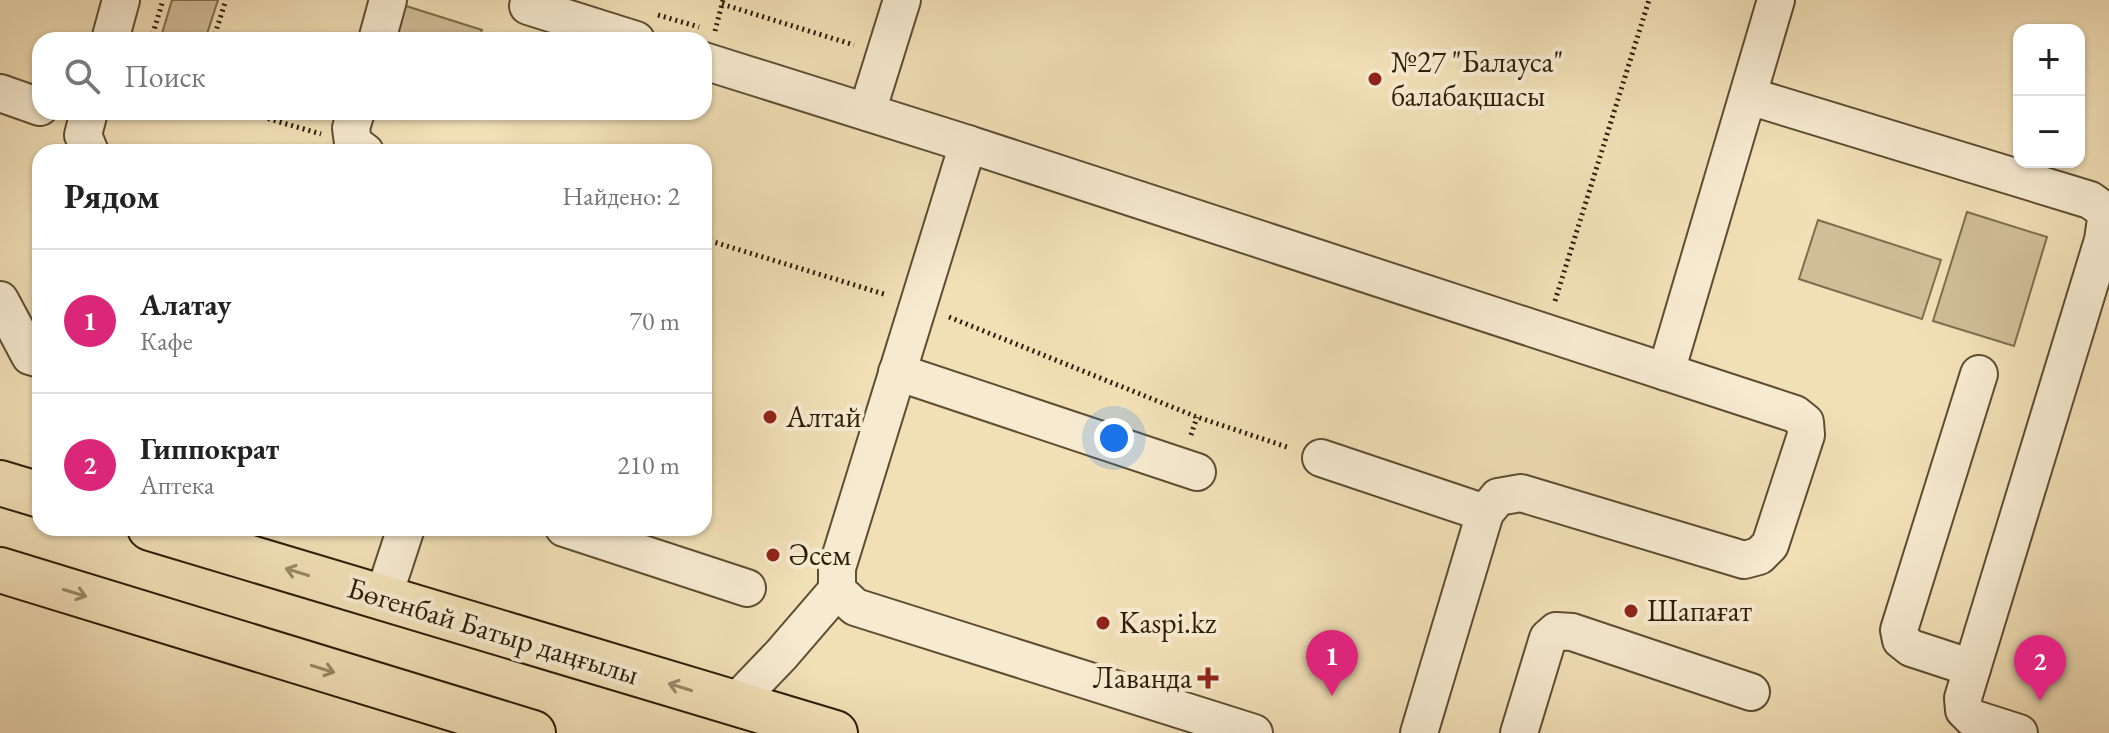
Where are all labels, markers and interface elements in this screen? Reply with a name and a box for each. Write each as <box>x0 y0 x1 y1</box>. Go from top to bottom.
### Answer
map controls <box>2013 24 2085 168</box>
button: + <box>2013 24 2085 96</box>
search box <box>32 32 712 120</box>
place label: №27 "Балауса" балабақшасы <box>1391 42 1563 115</box>
icon: search <box>60 54 104 98</box>
text: Поиск <box>124 57 206 96</box>
marker: №27 "Балауса" балабақшасы <box>1366 70 1384 88</box>
button: − <box>2013 96 2085 168</box>
text: Рядом <box>64 174 159 218</box>
text: Найдено: 2 <box>562 179 680 213</box>
text: Алатау <box>140 285 231 324</box>
text: 1 <box>83 304 97 338</box>
text: 70 m <box>630 304 680 338</box>
text: Кафе <box>140 324 193 358</box>
place label: Алтай <box>785 397 861 436</box>
marker: Алтай <box>761 408 779 426</box>
your location <box>1094 418 1134 458</box>
text: Гиппократ <box>140 429 279 468</box>
text: 2 <box>83 448 97 482</box>
text: 210 m <box>617 448 680 482</box>
text: Аптека <box>140 468 214 502</box>
place label: Әсем <box>789 535 851 574</box>
marker: Әсем <box>764 546 782 564</box>
one-way arrow <box>284 564 310 579</box>
street label: Бөгенбай Батыр даңғылы <box>343 568 644 693</box>
one-way arrow <box>61 586 87 601</box>
place label: Шапағат <box>1647 591 1752 630</box>
marker: Шапағат <box>1622 602 1640 620</box>
place label: Kaspi.kz <box>1119 603 1217 642</box>
marker: Kaspi.kz <box>1094 614 1112 632</box>
pin: 1 <box>1306 630 1358 696</box>
pin: 2 <box>2014 635 2066 701</box>
place label: Лаванда <box>1093 658 1192 697</box>
one-way arrow <box>310 662 336 677</box>
marker: Лаванда <box>1199 669 1217 687</box>
one-way arrow <box>667 679 693 694</box>

